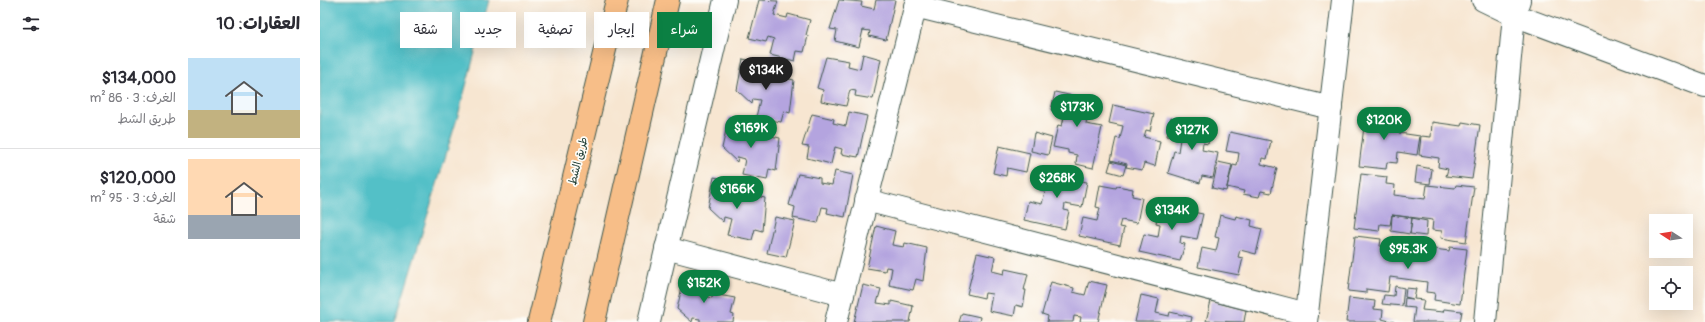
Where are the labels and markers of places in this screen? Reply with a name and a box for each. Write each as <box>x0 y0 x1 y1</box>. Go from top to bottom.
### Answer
pin: $134K <box>738 57 794 91</box>
pin: $173K <box>1049 94 1105 128</box>
pin: $120K <box>1356 107 1412 141</box>
pin: $169K <box>723 115 779 149</box>
pin: $127K <box>1164 117 1220 151</box>
pin: $268K <box>1029 165 1085 199</box>
pin: $166K <box>709 176 765 210</box>
pin: $134K <box>1144 197 1200 231</box>
pin: $95.3K <box>1375 236 1441 270</box>
pin: $152K <box>676 270 732 304</box>

